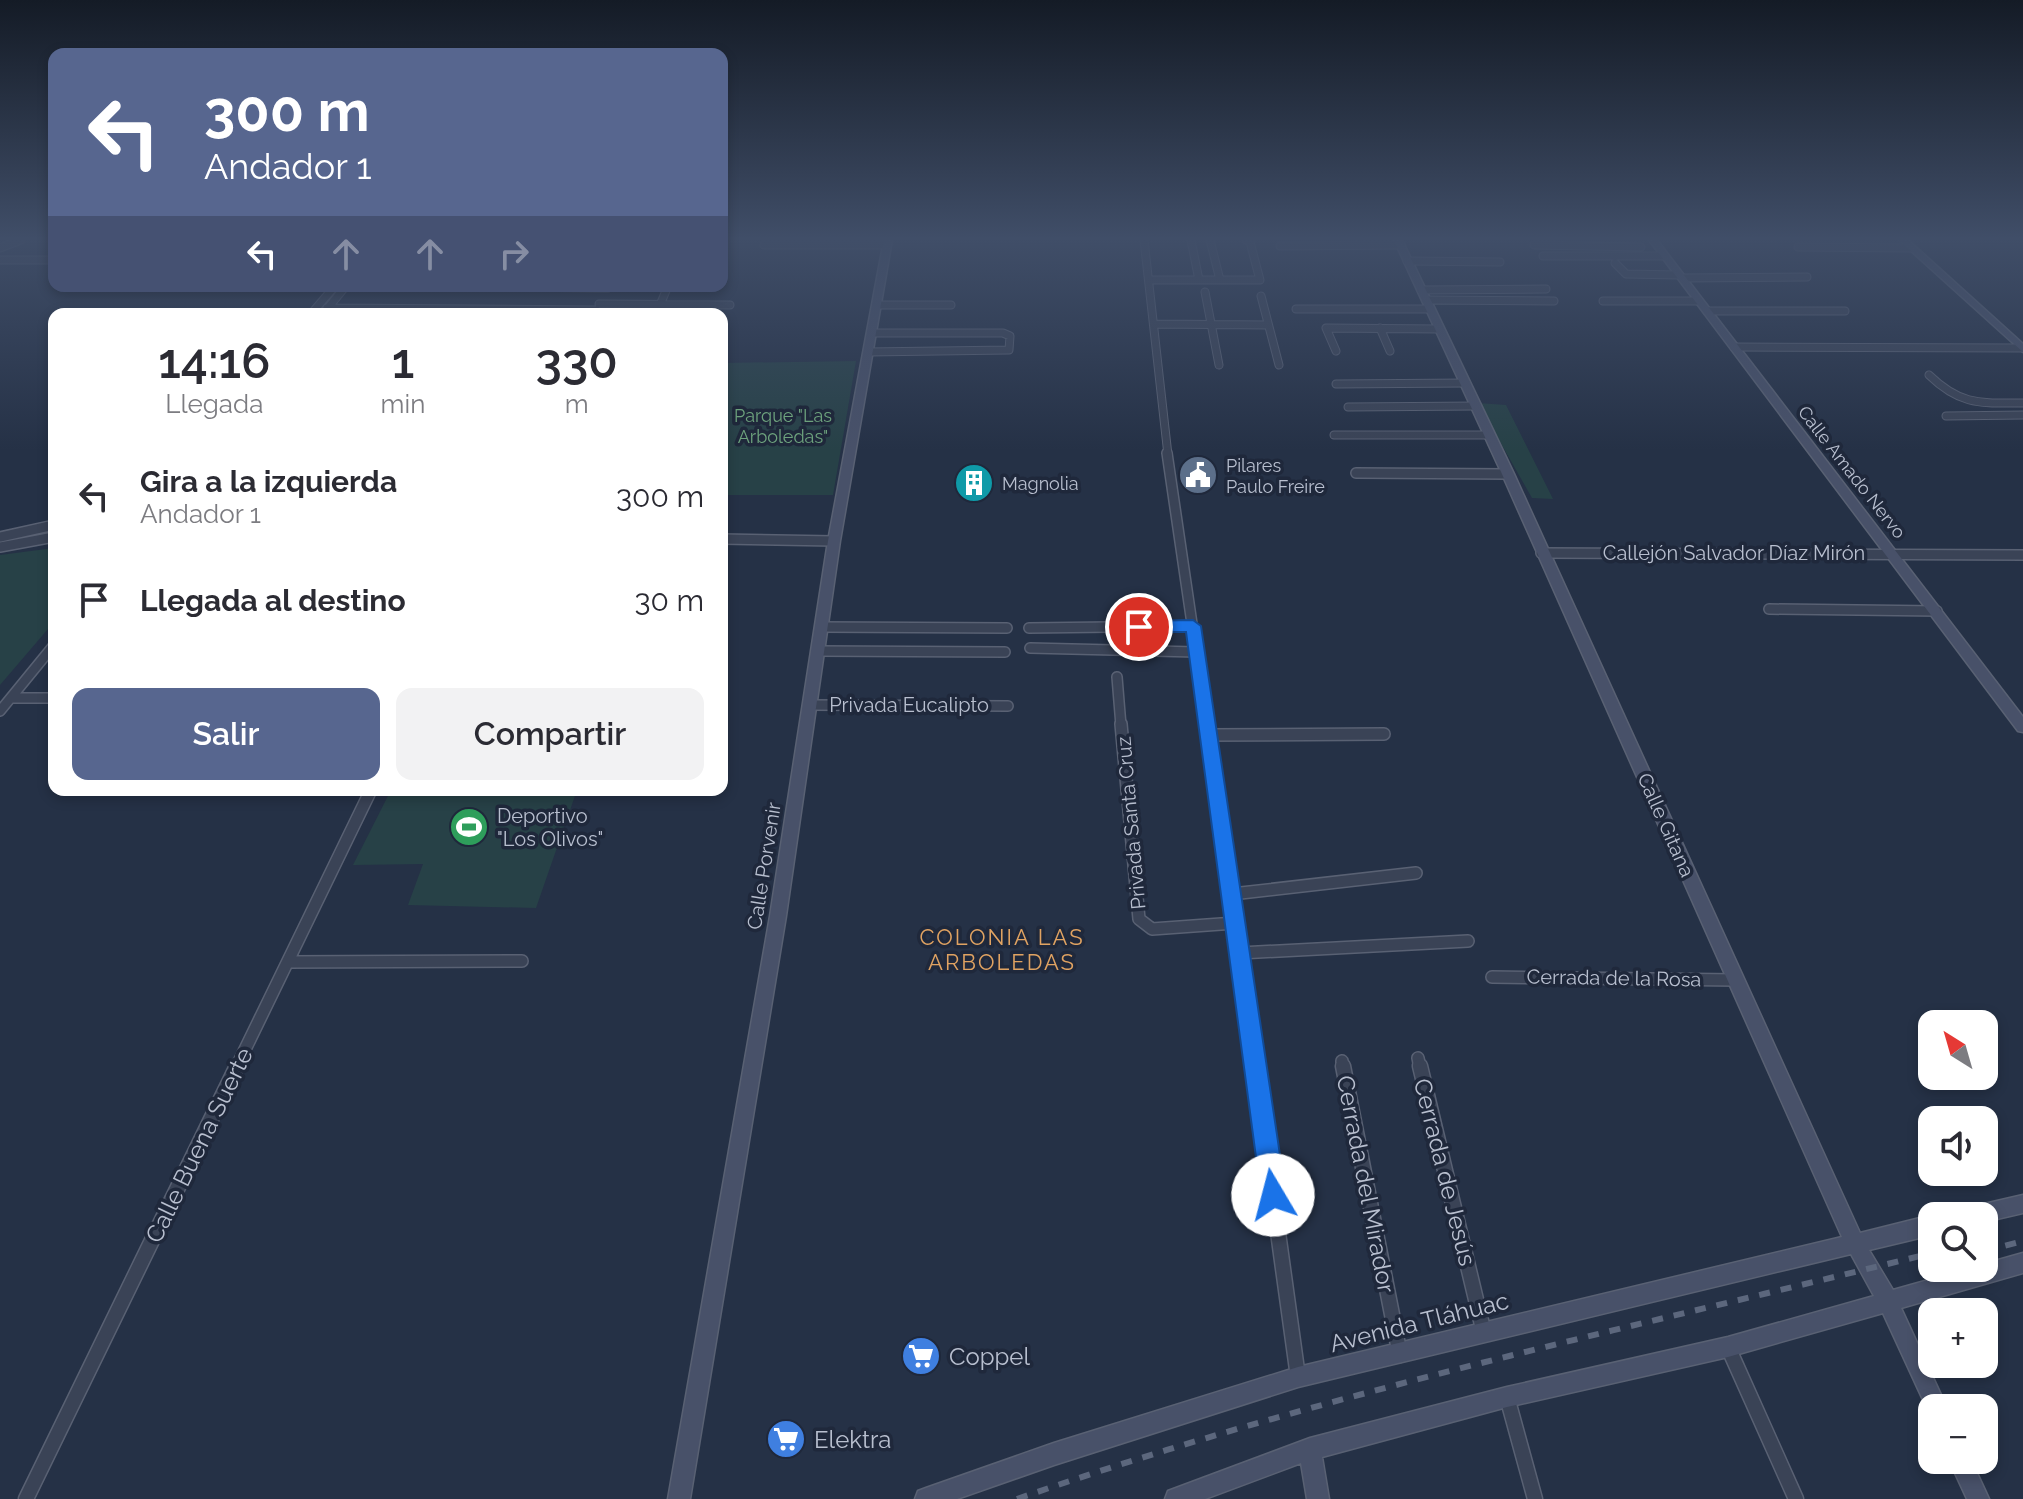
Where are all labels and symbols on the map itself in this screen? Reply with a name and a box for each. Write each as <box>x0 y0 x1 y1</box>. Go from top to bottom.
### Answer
street label: Calle Amado Nervo <box>1794 402 1910 543</box>
park label: Parque "Las Arboledas" <box>734 405 832 447</box>
public building icon: Pilares Paulo Freire <box>1177 454 1219 496</box>
place label: Pilares Paulo Freire <box>1226 455 1325 497</box>
building icon: Magnolia <box>953 462 995 504</box>
place label: Magnolia <box>1002 473 1078 494</box>
street label: Callejón Salvador Díaz Mirón <box>1603 541 1865 565</box>
pin <box>1105 593 1173 661</box>
street label: Privada Eucalipto <box>829 693 989 717</box>
street label: Privada Santa Cruz <box>1111 735 1151 910</box>
street label: Calle Gitana <box>1632 769 1700 881</box>
street label: Calle Porvenir <box>742 801 786 931</box>
place label: Deportivo "Los Olivos" <box>497 804 603 851</box>
sports icon: Deportivo "Los Olivos" <box>448 806 490 848</box>
district label: COLONIA LAS ARBOLEDAS <box>919 924 1085 975</box>
street label: Cerrada de la Rosa <box>1526 964 1702 992</box>
north arrow <box>1918 1010 1998 1090</box>
street label: Calle Buena Suerte <box>139 1043 259 1247</box>
street label: Cerrada del Mirador <box>1331 1073 1401 1296</box>
street label: Cerrada de Jesús <box>1408 1075 1482 1269</box>
position arrow <box>1231 1153 1315 1237</box>
street label: Avenida Tláhuac <box>1327 1286 1511 1358</box>
supermarket icon: Coppel <box>900 1335 942 1377</box>
place label: Coppel <box>949 1342 1030 1371</box>
supermarket icon: Elektra <box>765 1418 807 1460</box>
place label: Elektra <box>814 1425 891 1454</box>

